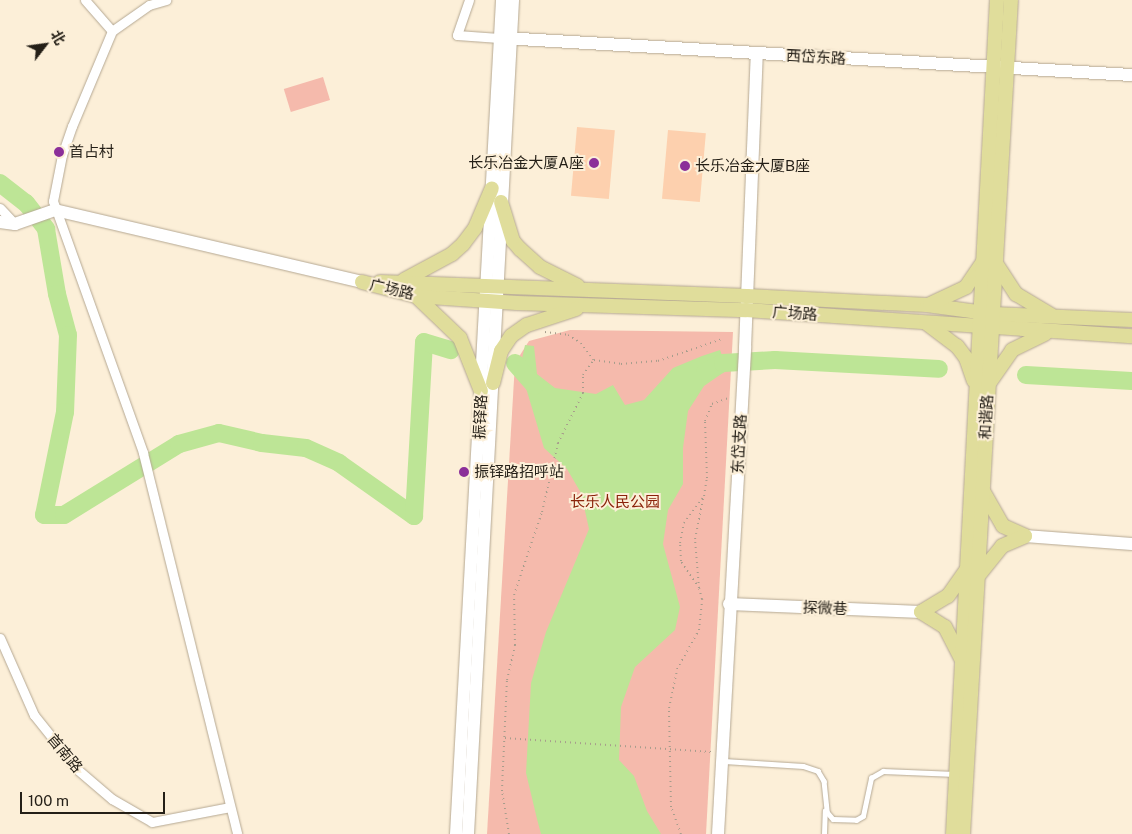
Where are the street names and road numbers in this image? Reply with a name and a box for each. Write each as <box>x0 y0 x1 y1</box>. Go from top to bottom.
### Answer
street label: 西岱东路 <box>786 46 846 68</box>
street label: 广场路 <box>368 275 416 303</box>
street label: 广场路 <box>772 302 818 324</box>
street label: 振铎路 <box>470 394 490 440</box>
street label: 和谐路 <box>976 394 996 440</box>
street label: 东岱支路 <box>728 414 750 474</box>
street label: 探微巷 <box>802 598 848 618</box>
street label: 首南路 <box>44 730 86 776</box>

